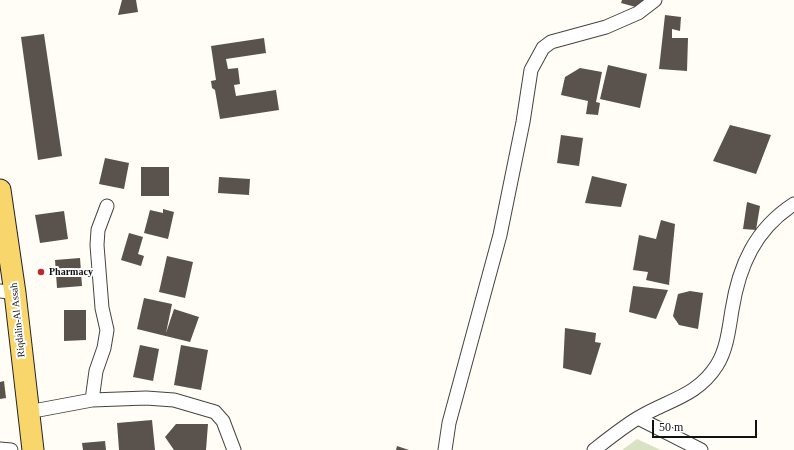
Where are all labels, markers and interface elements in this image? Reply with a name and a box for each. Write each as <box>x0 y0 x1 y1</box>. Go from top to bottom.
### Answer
place label: Pharmacy <box>49 266 100 278</box>
marker: Pharmacy <box>36 267 46 277</box>
street label: Riqdalin-Al Assah <box>8 278 28 362</box>
scale bar <box>654 412 759 438</box>
text: 50 m <box>659 420 683 434</box>

